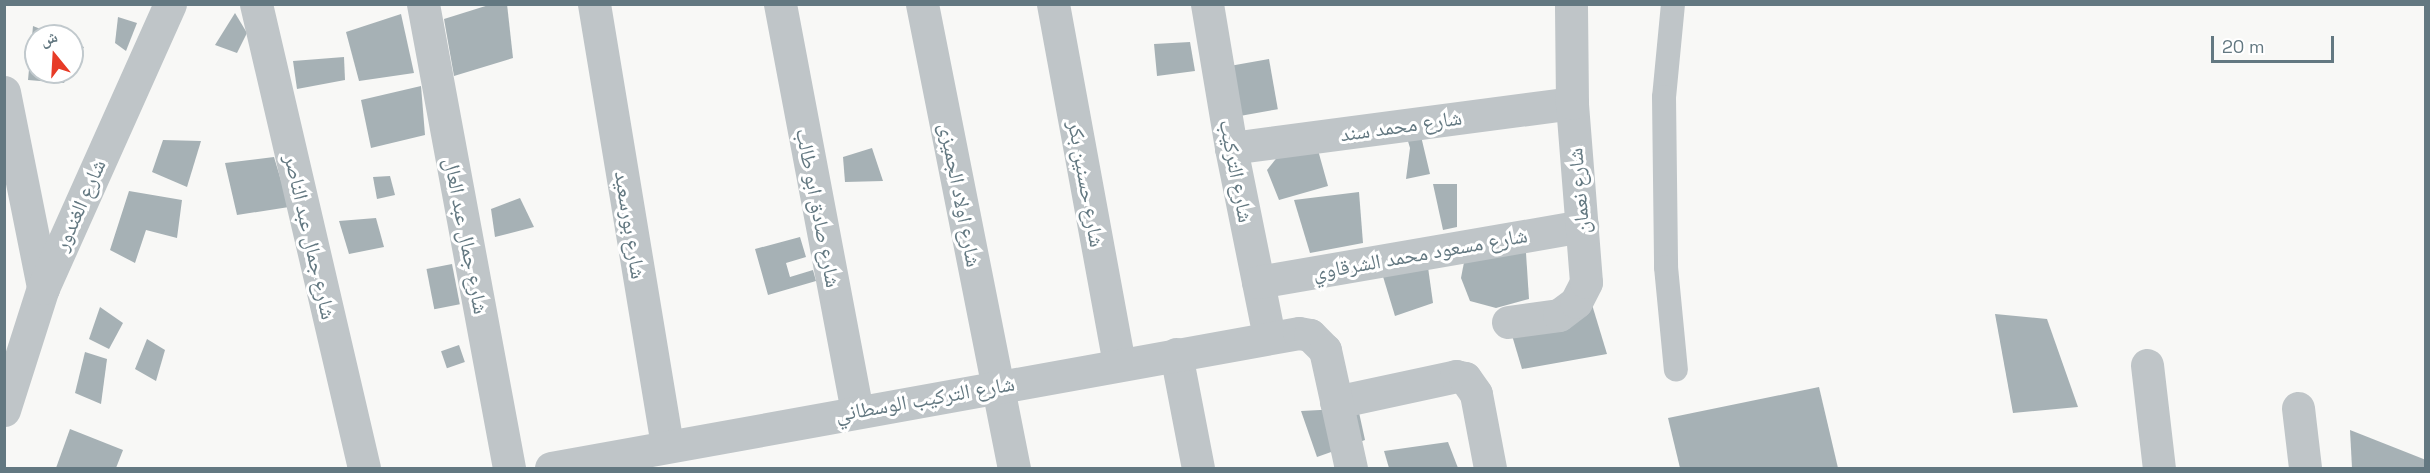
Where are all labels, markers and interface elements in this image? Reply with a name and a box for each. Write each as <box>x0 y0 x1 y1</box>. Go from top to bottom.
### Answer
north arrow <box>24 24 84 84</box>
scale bar <box>2214 24 2337 62</box>
text: ش <box>38 26 60 51</box>
text: 20 m <box>2222 35 2265 58</box>
street label: شارع محمد سند <box>1338 105 1464 147</box>
street label: شارع التركيب <box>1214 117 1258 225</box>
street label: شارع حسنين بكر <box>1062 119 1110 249</box>
street label: شارع اولاد الجميزى <box>934 121 986 269</box>
street label: شارع صادق ابو طالب <box>790 126 846 290</box>
street label: شارع نعمان <box>1563 147 1595 235</box>
street label: شارع جمال عبد الناصر <box>279 152 341 322</box>
street label: شارع الغندور <box>49 155 111 255</box>
street label: شارع جمال عبد العال <box>439 156 493 316</box>
street label: شارع بورسعيد <box>609 169 651 281</box>
street label: شارع مسعود محمد الشرقاوي <box>1311 223 1529 285</box>
street label: شارع التركيب الوسطاني <box>833 371 1017 427</box>

